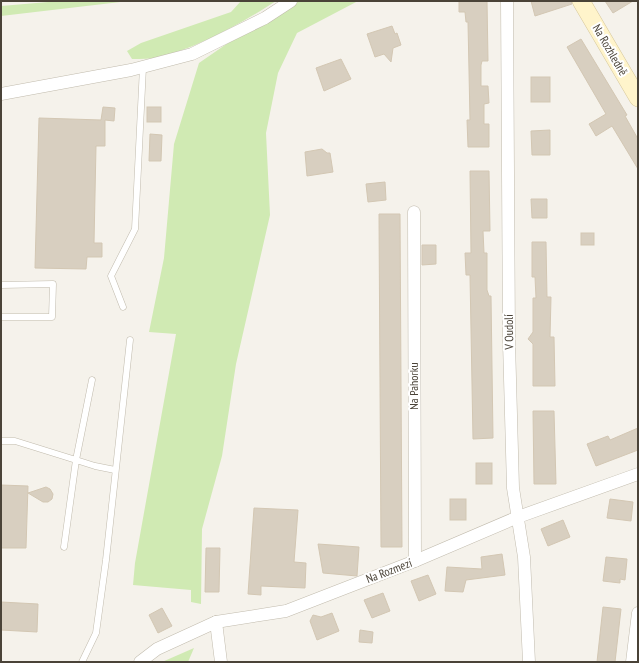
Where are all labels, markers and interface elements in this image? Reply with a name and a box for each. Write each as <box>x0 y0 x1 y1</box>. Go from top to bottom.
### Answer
street label: Na Rozhledně <box>590 21 631 78</box>
street label: V Oudolí <box>501 314 516 351</box>
street label: Na Pahorku <box>406 362 421 410</box>
street label: Na Rozmezí <box>364 555 414 586</box>

